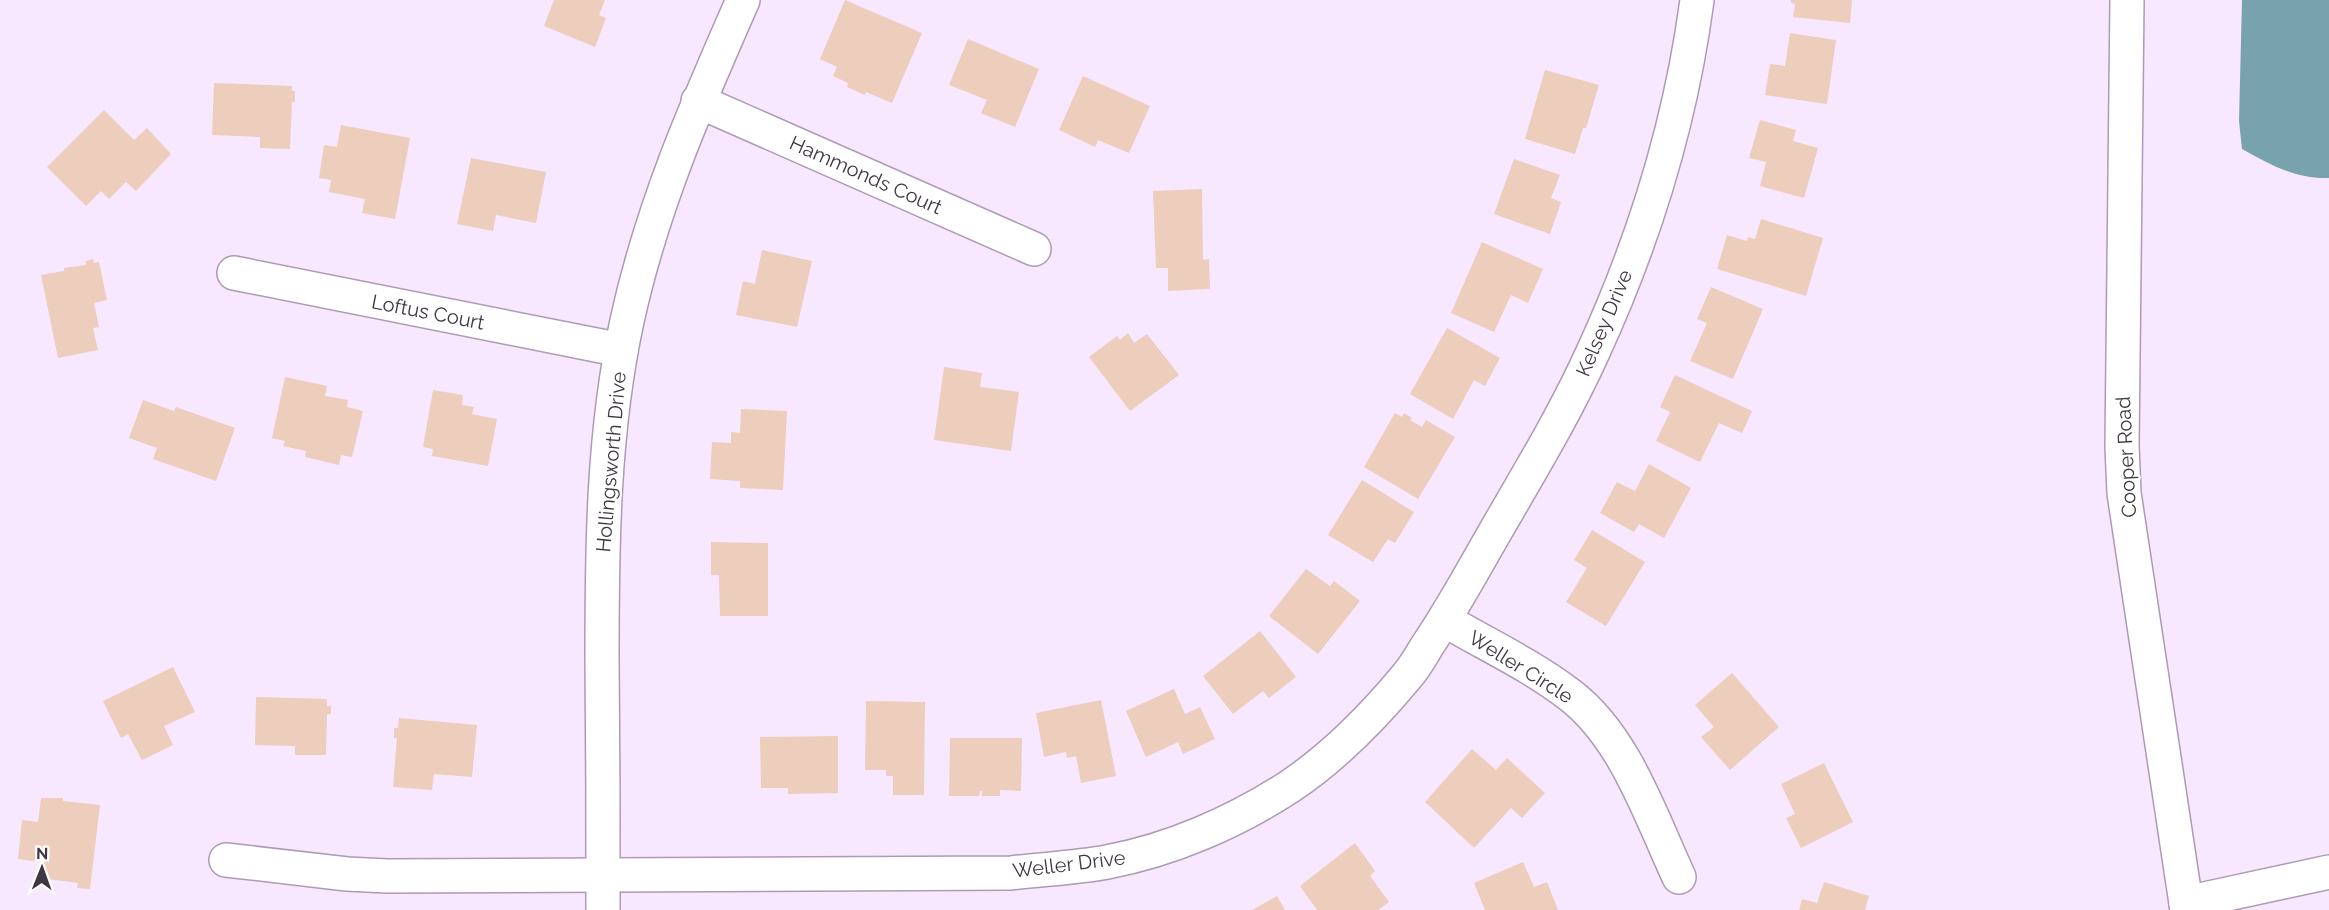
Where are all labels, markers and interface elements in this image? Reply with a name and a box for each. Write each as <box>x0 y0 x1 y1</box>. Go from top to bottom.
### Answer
street label: Hammonds Court <box>786 131 946 219</box>
street label: Kelsey Drive <box>1571 266 1637 380</box>
street label: Loftus Court <box>370 289 487 335</box>
street label: Hollingsworth Drive <box>591 370 631 553</box>
street label: Cooper Road <box>2111 396 2141 518</box>
street label: Weller Circle <box>1464 625 1578 709</box>
north arrow <box>12 838 72 898</box>
text: N <box>36 844 49 863</box>
street label: Weller Drive <box>1011 845 1127 883</box>

